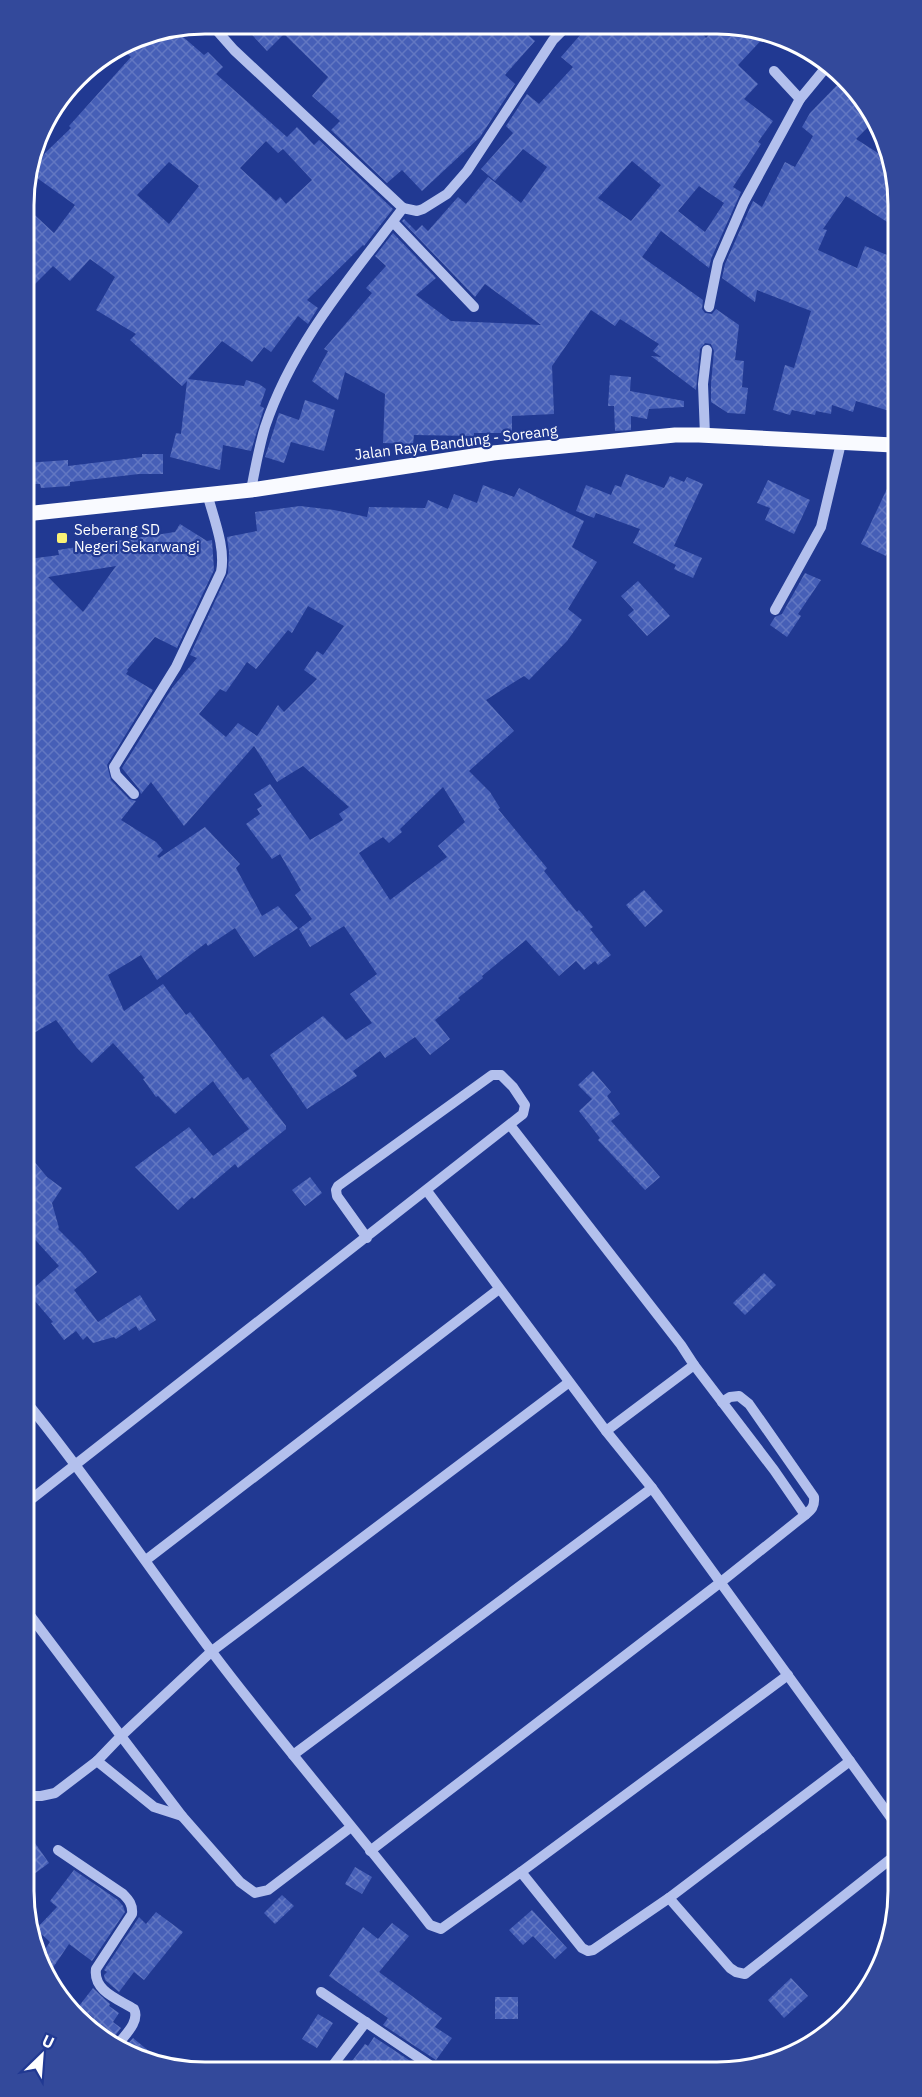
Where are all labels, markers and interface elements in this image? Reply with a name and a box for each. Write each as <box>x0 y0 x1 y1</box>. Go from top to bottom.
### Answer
street label: Jalan Raya Bandung - Soreang <box>353 420 559 464</box>
place label: Seberang SD Negeri Sekarwangi <box>74 520 200 556</box>
marker: Seberang SD Negeri Sekarwangi <box>55 531 69 545</box>
north arrow <box>12 2025 72 2085</box>
text: U <box>39 2030 58 2053</box>

